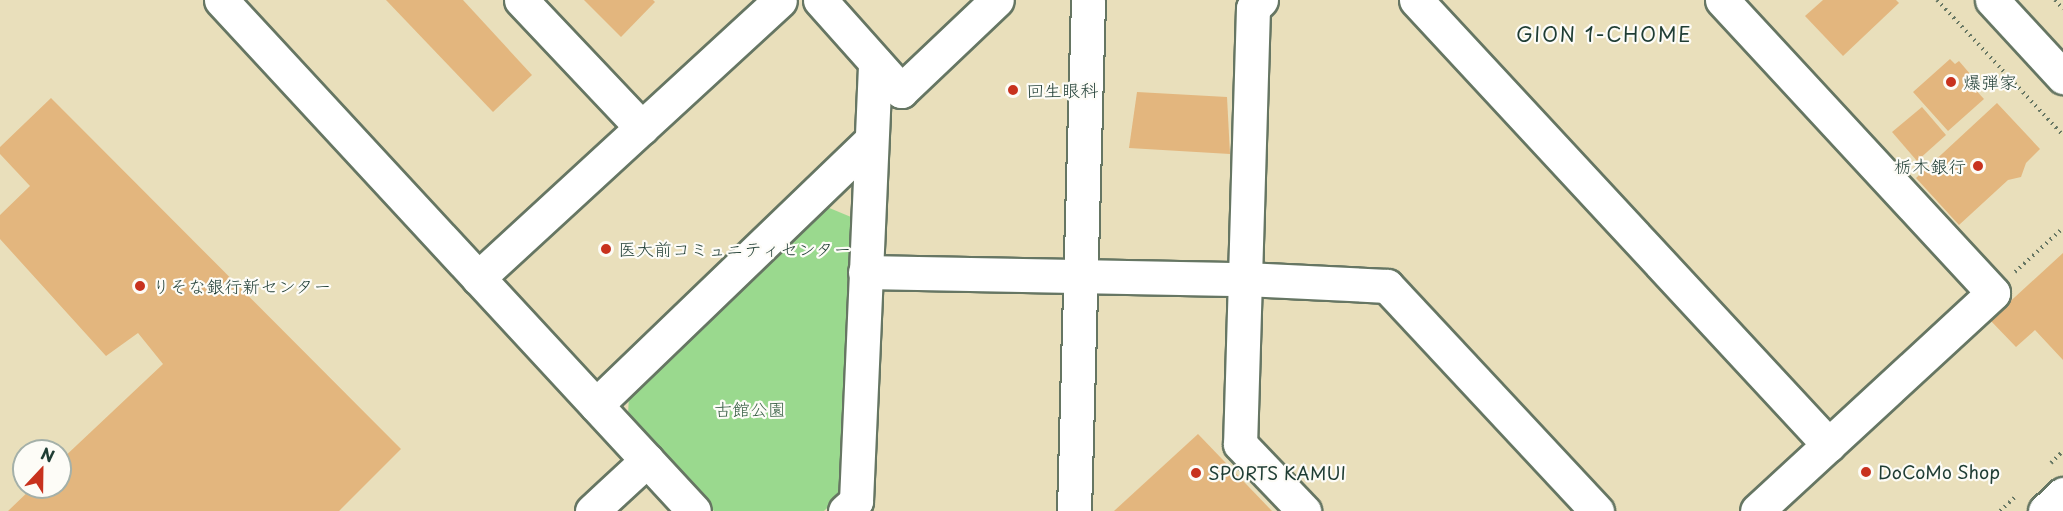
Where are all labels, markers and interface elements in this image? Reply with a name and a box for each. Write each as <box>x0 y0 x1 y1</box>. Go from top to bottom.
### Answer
district label: GION 1-CHOME <box>1516 22 1692 46</box>
place label: 爆弾家 <box>1963 71 2017 93</box>
marker: 爆弾家 <box>1944 75 1958 89</box>
place label: 回生眼科 <box>1026 79 1098 101</box>
marker: 回生眼科 <box>1004 81 1022 99</box>
place label: 栃木銀行 <box>1894 155 1966 177</box>
marker: 栃木銀行 <box>1971 159 1985 173</box>
place label: 医大前コミュニティセンター <box>618 238 852 260</box>
marker: 医大前コミュニティセンター <box>599 242 613 256</box>
place label: りそな銀行新センター <box>152 275 332 297</box>
marker: りそな銀行新センター <box>133 279 147 293</box>
park label: 古館公園 <box>714 398 786 420</box>
north arrow <box>12 439 72 499</box>
text: N <box>38 441 58 468</box>
place label: DoCoMo Shop <box>1878 461 2001 483</box>
place label: SPORTS KAMUI <box>1208 462 1349 484</box>
marker: DoCoMo Shop <box>1859 465 1873 479</box>
marker: SPORTS KAMUI <box>1189 466 1203 480</box>

